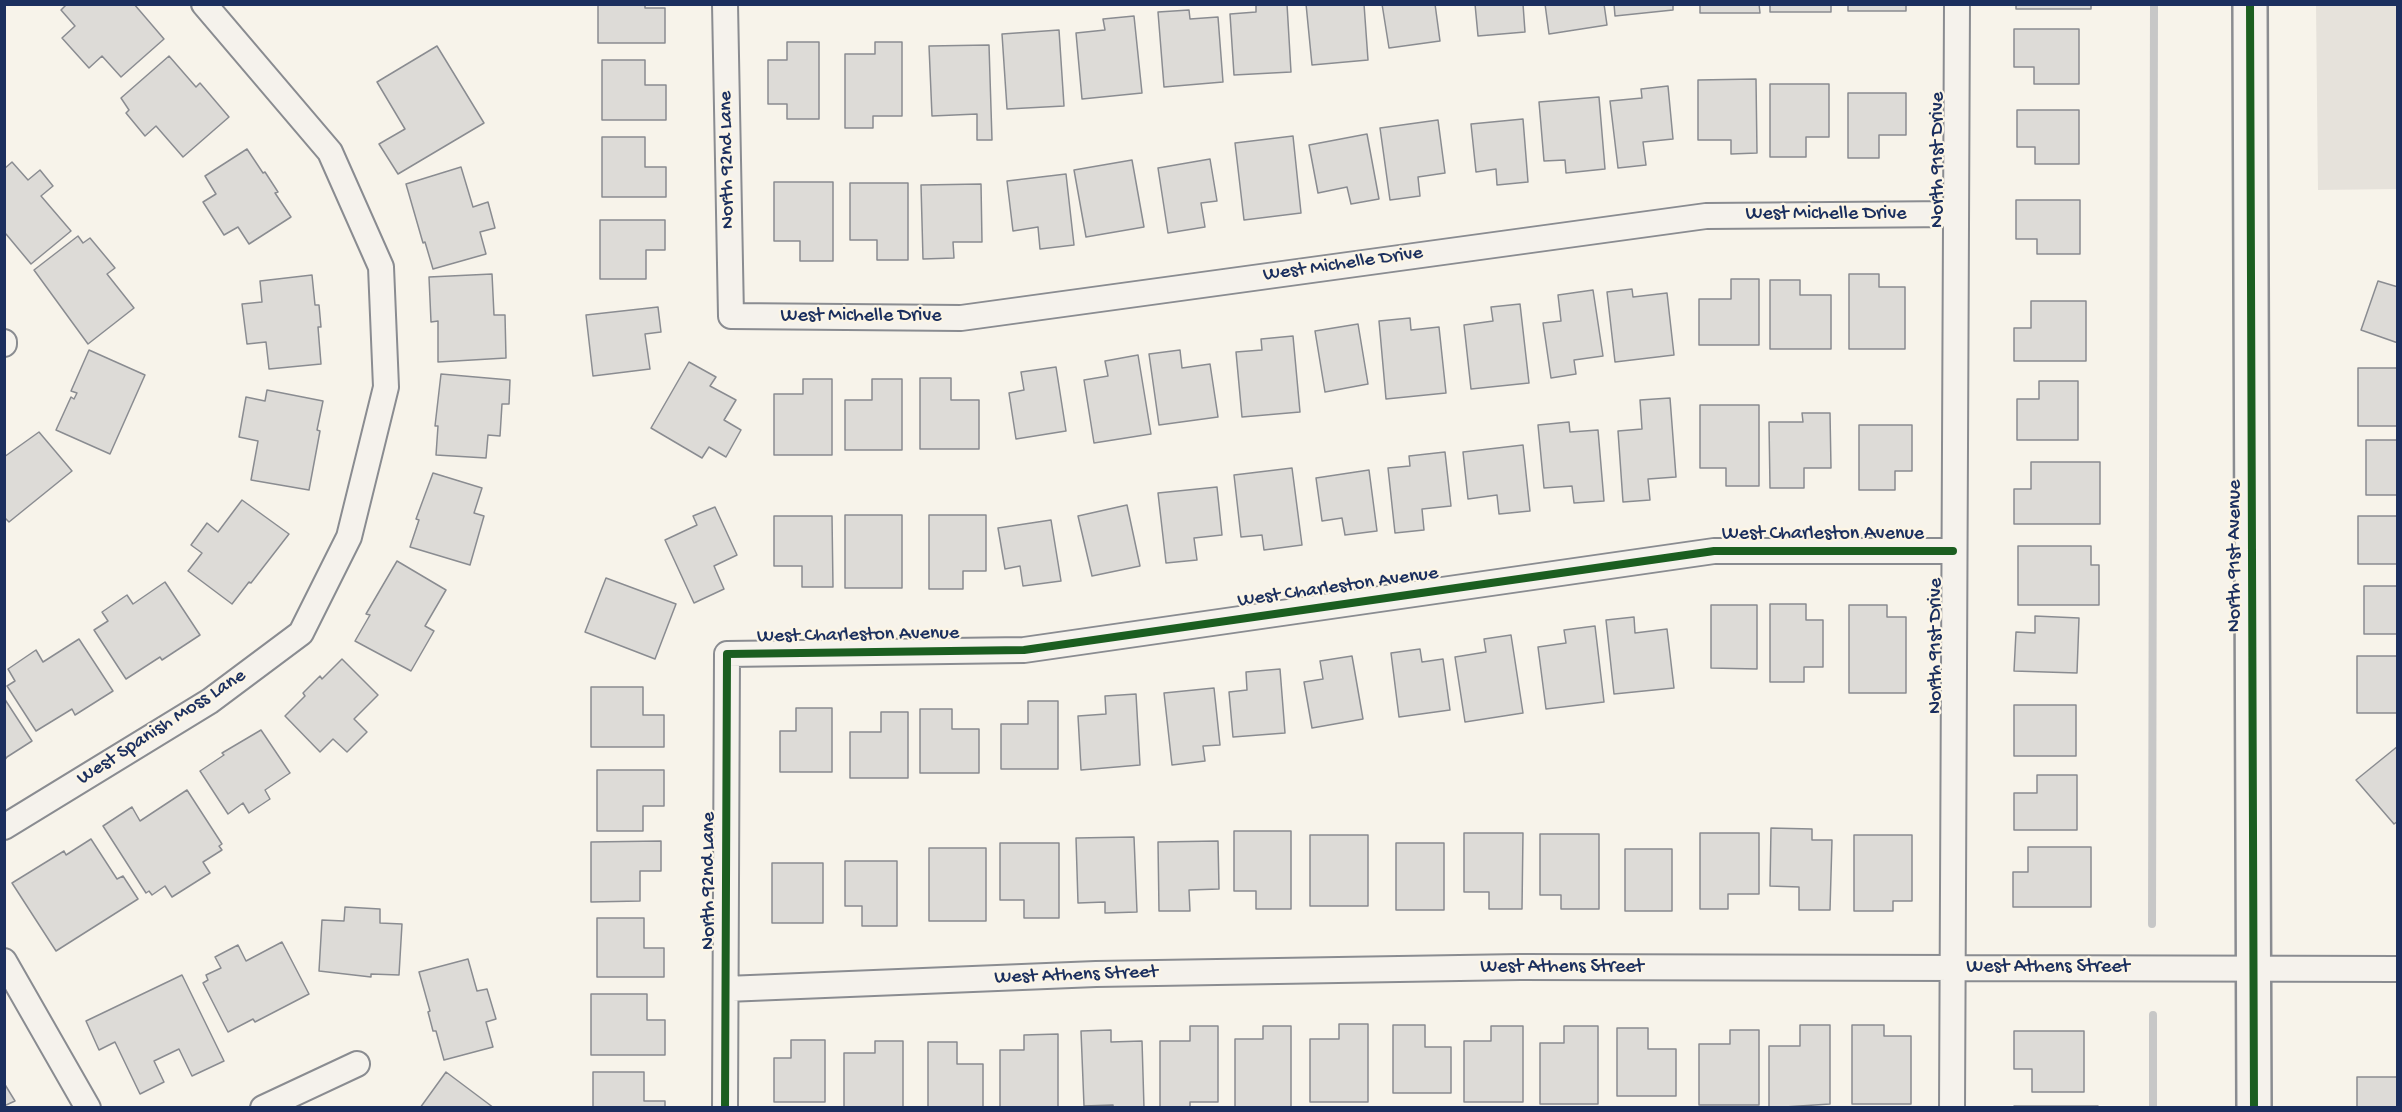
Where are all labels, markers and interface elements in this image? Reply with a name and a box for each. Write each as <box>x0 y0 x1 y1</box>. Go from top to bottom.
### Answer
street label: North 92nd Lane <box>715 91 741 229</box>
street label: North 91st Drive <box>1927 92 1951 228</box>
street label: West Michelle Drive <box>1745 203 1907 227</box>
street label: West Michelle Drive <box>1262 242 1424 288</box>
street label: West Michelle Drive <box>780 305 942 329</box>
street label: North 91st Avenue <box>2224 480 2248 632</box>
street label: West Charleston Avenue <box>1722 523 1924 547</box>
street label: West Charleston Avenue <box>1236 562 1440 614</box>
street label: North 91st Drive <box>1925 578 1949 714</box>
street label: West Charleston Avenue <box>757 622 959 650</box>
street label: West Spanish Moss Lane <box>73 664 251 792</box>
street label: North 92nd Lane <box>698 812 722 950</box>
street label: West Athens Street <box>1480 956 1644 980</box>
street label: West Athens Street <box>1966 956 2130 980</box>
street label: West Athens Street <box>994 961 1158 991</box>

